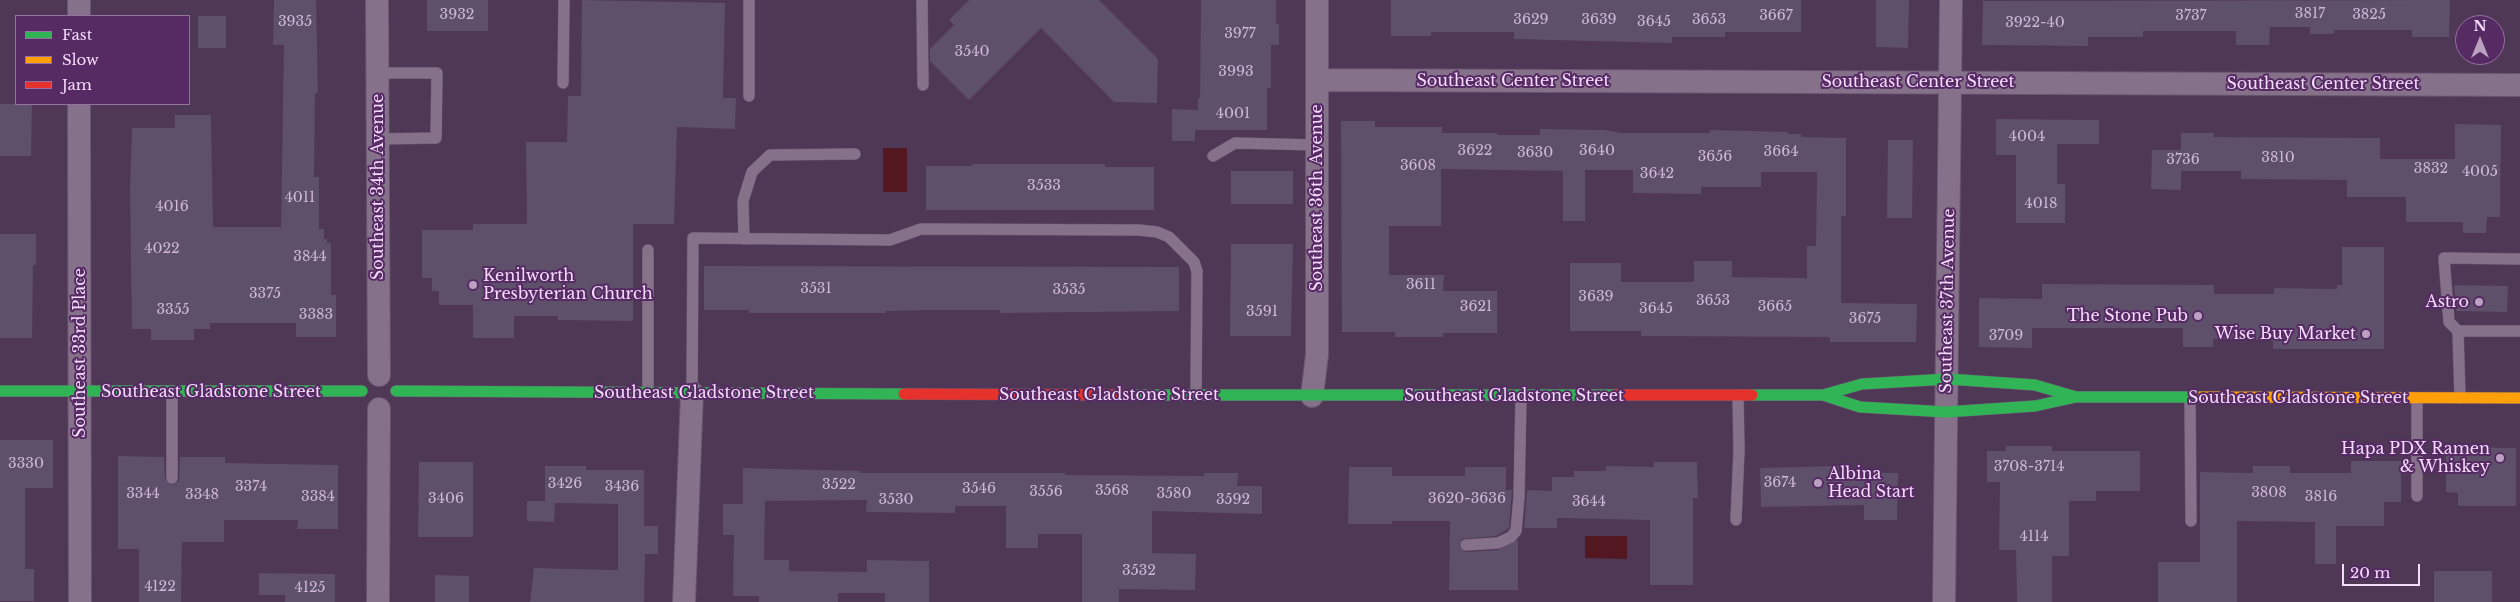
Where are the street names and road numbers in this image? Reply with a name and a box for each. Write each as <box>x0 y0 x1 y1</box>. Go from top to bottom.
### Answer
street label: Southeast Center Street <box>1416 71 1610 91</box>
street label: Southeast Center Street <box>1821 72 2015 92</box>
street label: Southeast Center Street <box>2226 74 2420 94</box>
street label: Southeast 34th Avenue <box>368 94 388 280</box>
street label: Southeast 36th Avenue <box>1307 104 1327 292</box>
street label: Southeast 37th Avenue <box>1937 208 1959 394</box>
street label: Southeast 33rd Place <box>70 268 90 438</box>
street label: Southeast Gladstone Street <box>101 382 321 402</box>
street label: Southeast Gladstone Street <box>594 383 814 403</box>
street label: Southeast Gladstone Street <box>999 385 1219 405</box>
street label: Southeast Gladstone Street <box>1404 386 1624 406</box>
street label: Southeast Gladstone Street <box>2188 388 2408 408</box>

